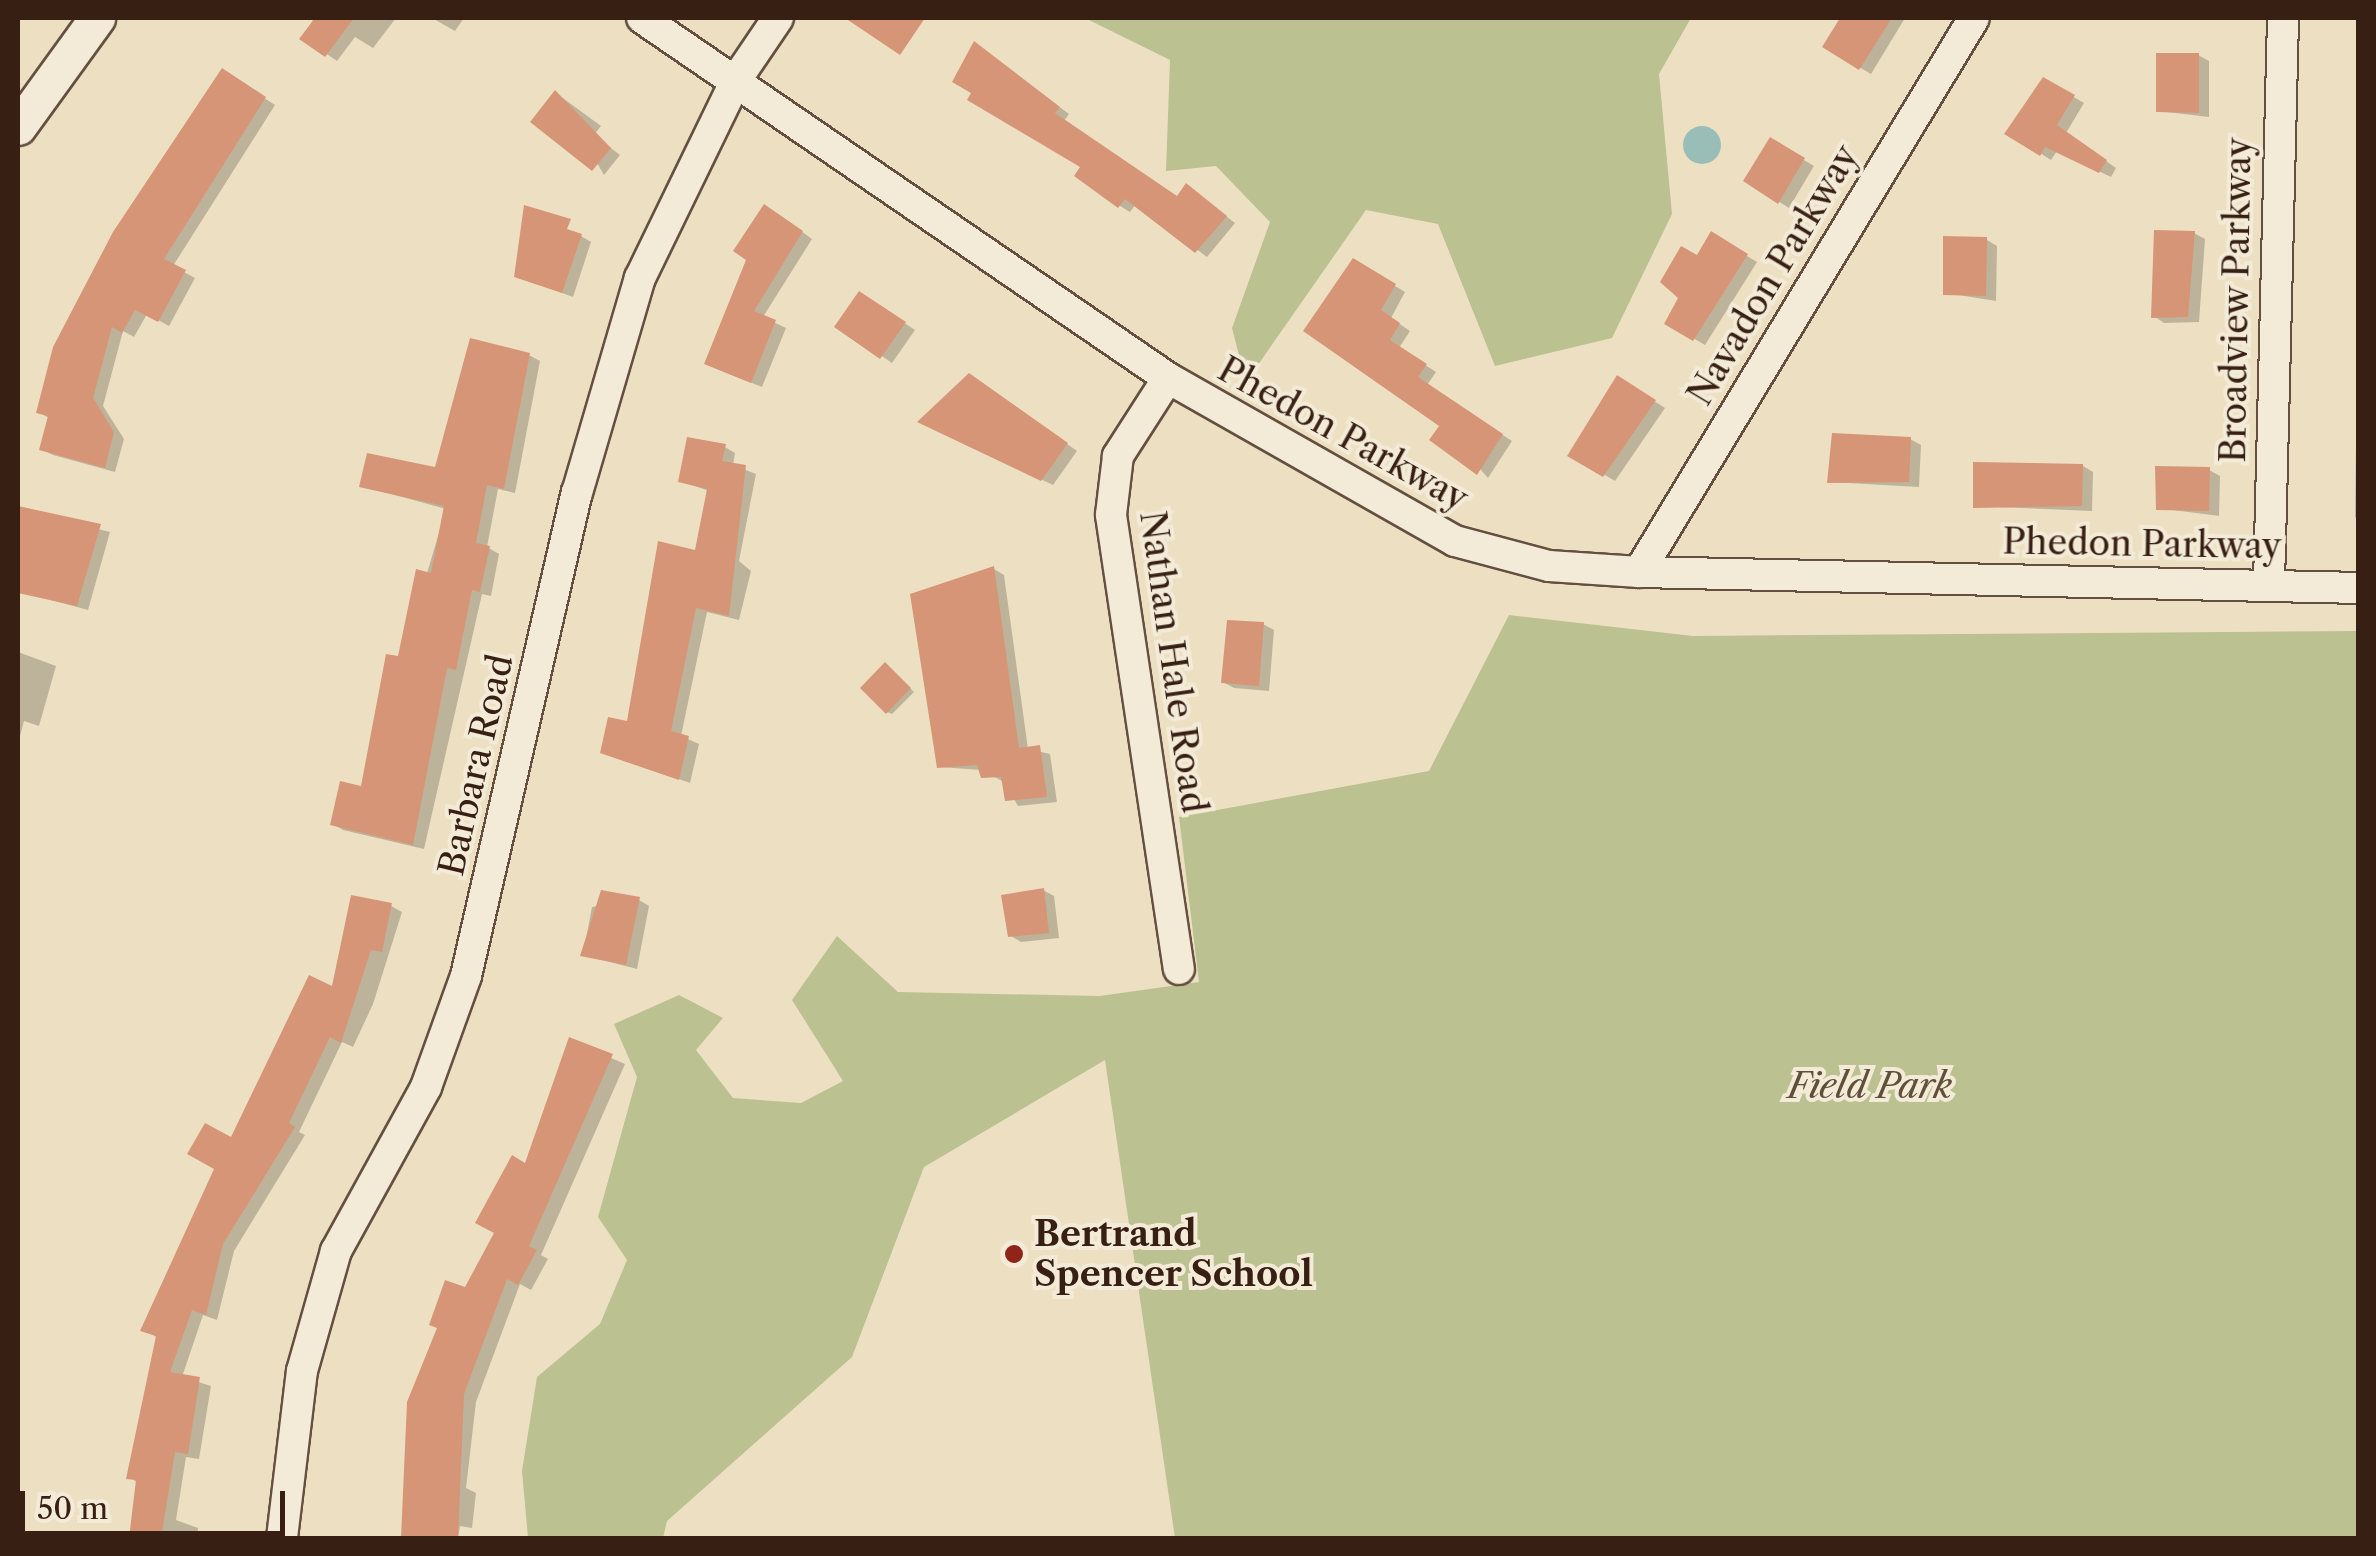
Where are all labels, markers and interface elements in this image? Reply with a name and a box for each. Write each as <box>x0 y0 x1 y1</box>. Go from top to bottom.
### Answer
street label: Broadview Parkway <box>2212 136 2260 464</box>
street label: Navadon Parkway <box>1679 137 1867 413</box>
street label: Phedon Parkway <box>1211 348 1475 520</box>
street label: Nathan Hale Road <box>1131 508 1215 816</box>
street label: Phedon Parkway <box>2002 521 2282 567</box>
street label: Barbara Road <box>430 650 522 880</box>
park label: Field Park <box>1788 1065 1952 1107</box>
place label: Bertrand Spencer School <box>1034 1213 1313 1295</box>
marker: Bertrand Spencer School <box>1003 1243 1025 1265</box>
scale bar <box>25 1471 290 1533</box>
text: 50 m <box>37 1490 108 1527</box>

